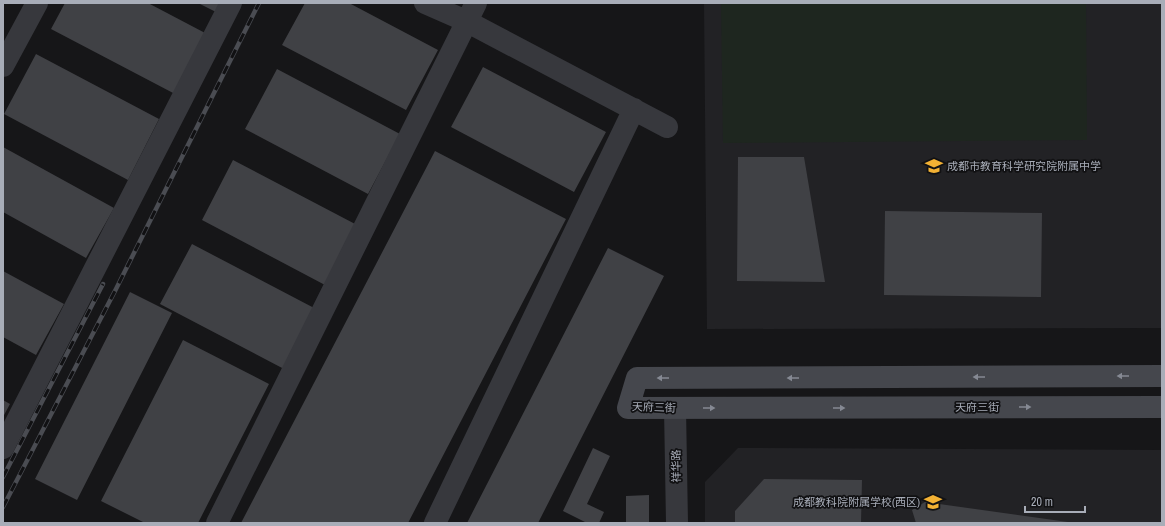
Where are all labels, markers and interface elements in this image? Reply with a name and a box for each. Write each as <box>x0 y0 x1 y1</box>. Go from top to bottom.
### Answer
school or university icon: 成都市教育科学研究院附属中学 <box>924 156 944 176</box>
place label: 成都市教育科学研究院附属中学 <box>947 159 1101 173</box>
one-way arrow <box>1116 373 1129 379</box>
one-way arrow <box>787 374 799 381</box>
one-way arrow <box>972 374 985 380</box>
one-way arrow <box>656 375 669 381</box>
street label: 天府三街 <box>632 399 676 415</box>
street label: 天府三街 <box>955 400 999 414</box>
one-way arrow <box>1019 404 1032 410</box>
one-way arrow <box>703 405 716 411</box>
one-way arrow <box>833 405 846 411</box>
street label: 祥华路 <box>669 449 683 483</box>
scale bar <box>1025 488 1085 514</box>
school or university icon: 成都教科院附属学校(西区) <box>923 492 943 512</box>
text: 20 m <box>1031 494 1053 510</box>
place label: 成都教科院附属学校(西区) <box>793 495 920 509</box>

